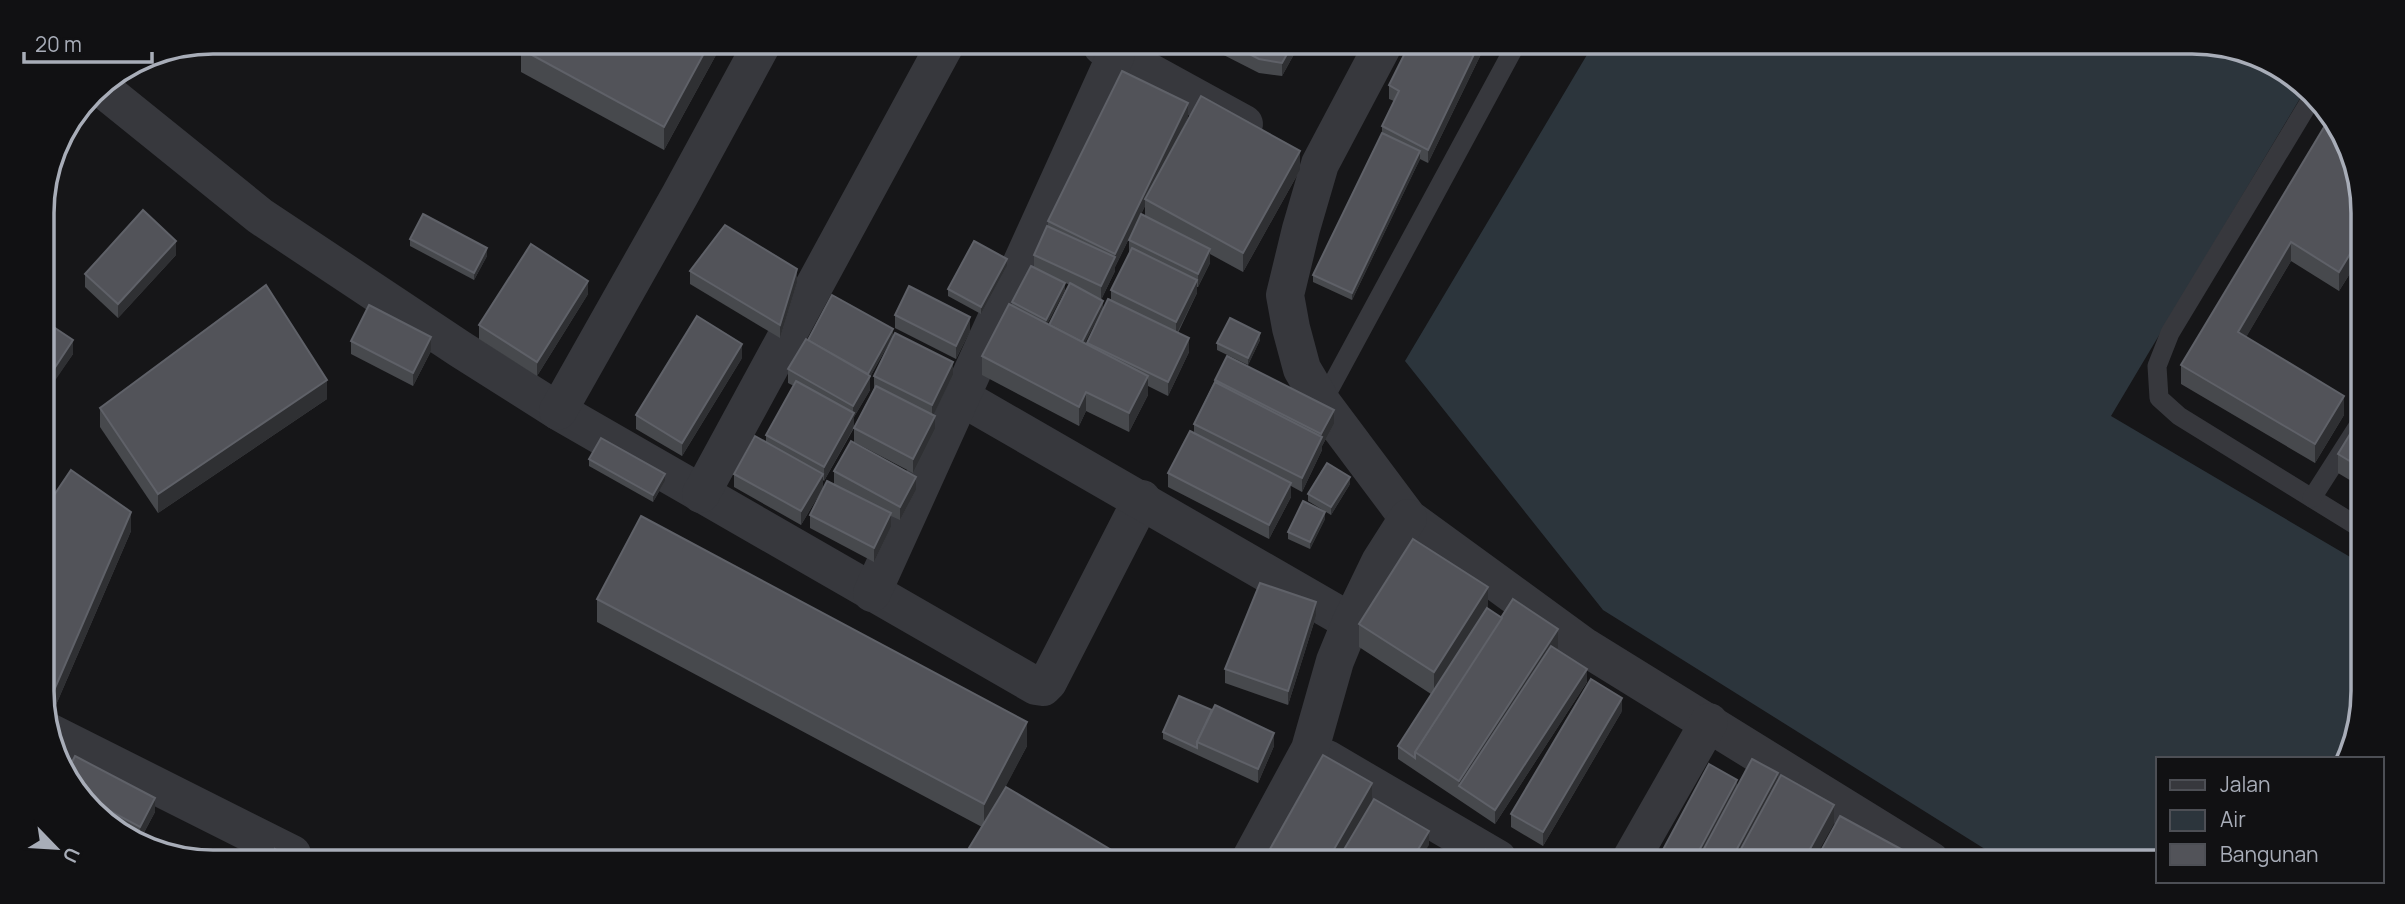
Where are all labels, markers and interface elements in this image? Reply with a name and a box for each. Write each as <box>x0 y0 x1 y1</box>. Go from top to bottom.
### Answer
scale bar <box>24 21 152 65</box>
text: 20 m <box>35 30 82 58</box>
legend <box>2156 757 2384 883</box>
text: Jalan <box>2220 770 2270 798</box>
text: Air <box>2220 805 2246 833</box>
north arrow <box>21 813 91 883</box>
text: Bangunan <box>2220 840 2319 868</box>
text: U <box>57 843 86 867</box>

